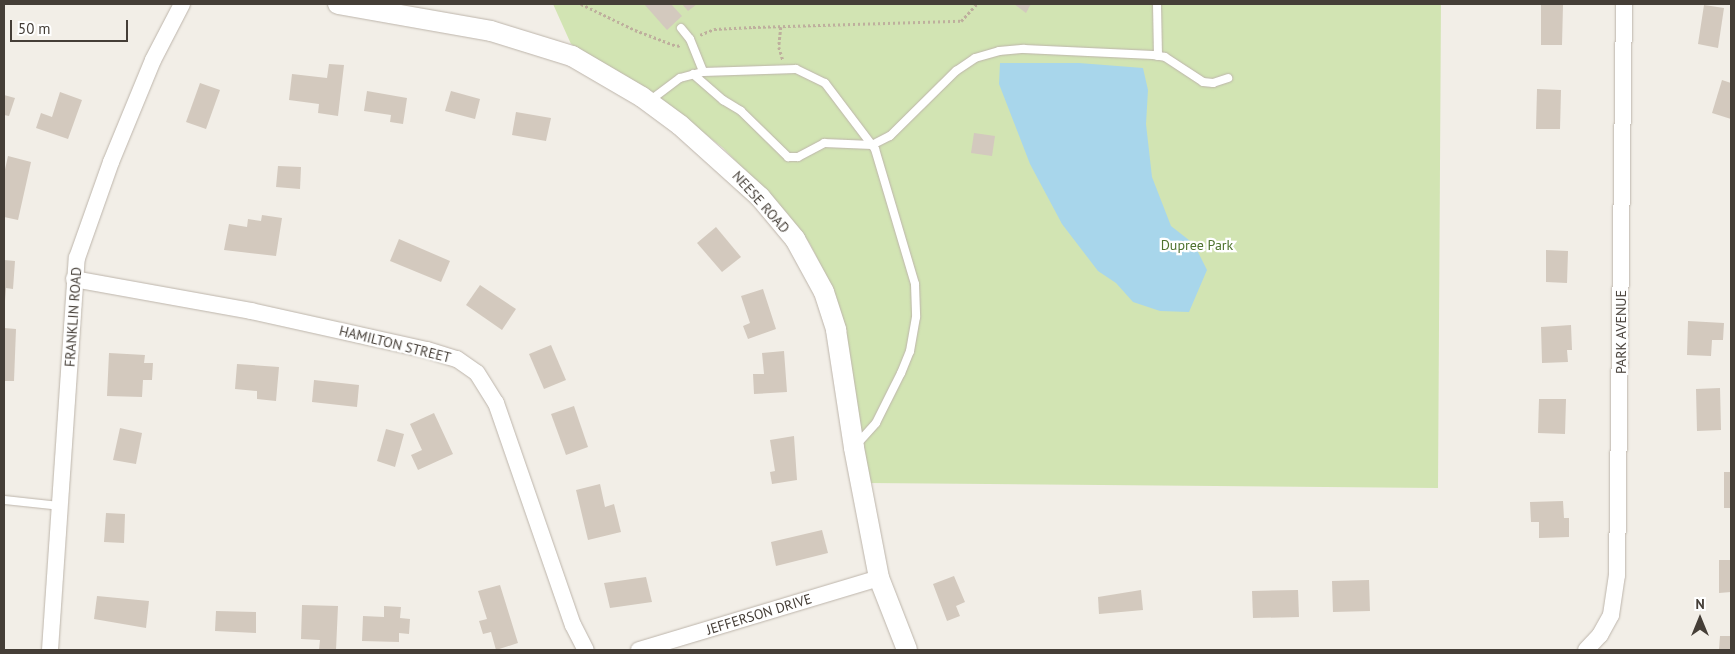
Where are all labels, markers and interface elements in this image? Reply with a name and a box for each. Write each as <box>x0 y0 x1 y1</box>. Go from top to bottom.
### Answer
scale bar <box>12 10 130 42</box>
text: 50 m <box>18 19 51 38</box>
street label: NEESE ROAD <box>729 168 793 236</box>
park label: Dupree Park <box>1161 237 1233 253</box>
street label: FRANKLIN ROAD <box>61 266 85 368</box>
street label: PARK AVENUE <box>1613 290 1629 374</box>
street label: HAMILTON STREET <box>337 322 453 366</box>
street label: JEFFERSON DRIVE <box>704 590 814 638</box>
north arrow <box>1675 594 1725 644</box>
text: N <box>1695 595 1705 613</box>

